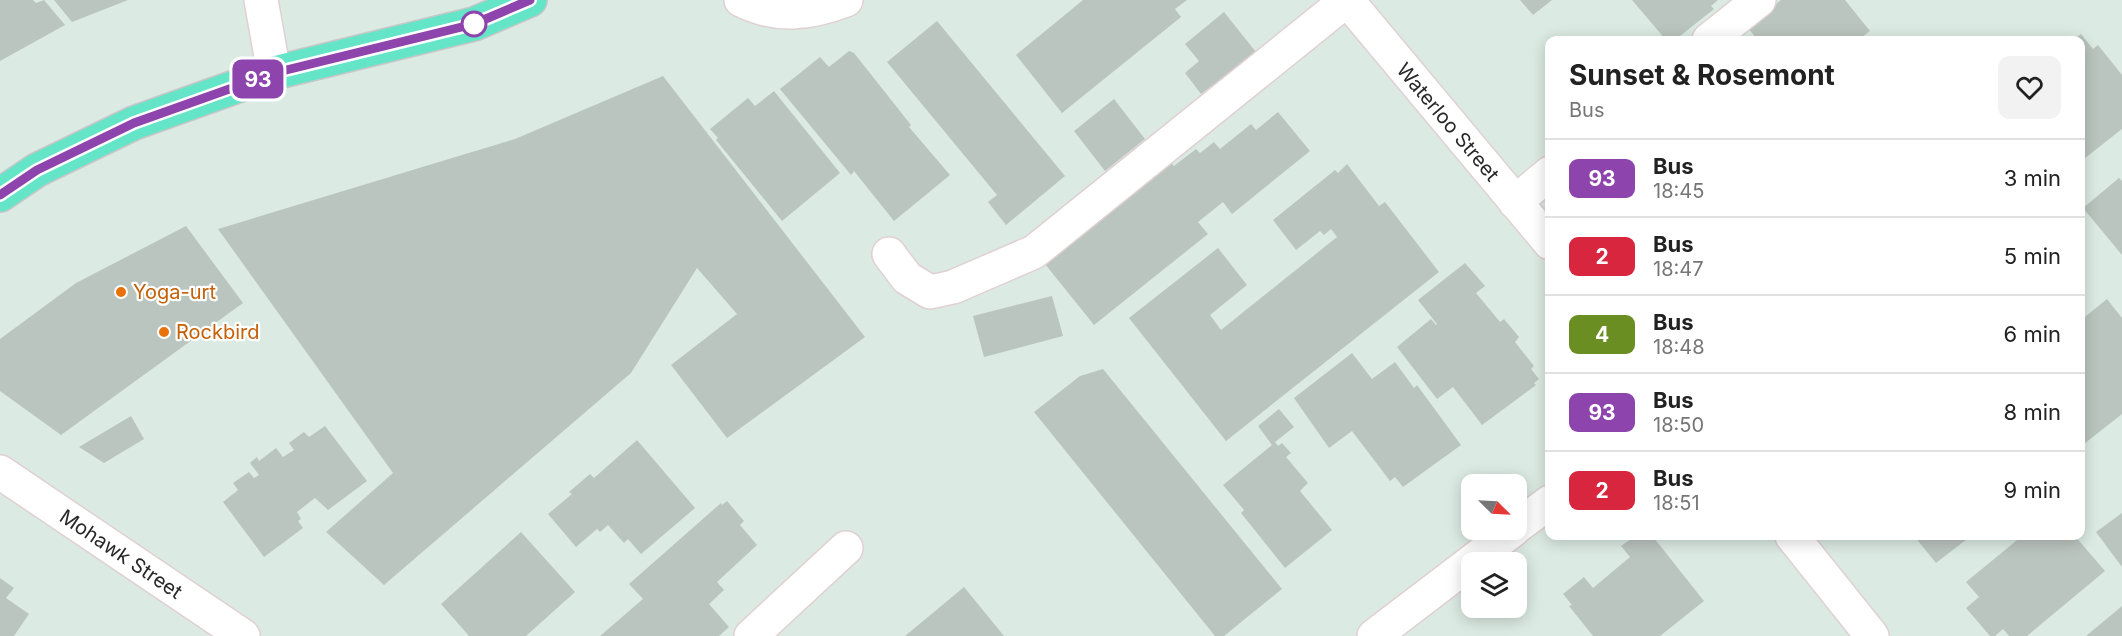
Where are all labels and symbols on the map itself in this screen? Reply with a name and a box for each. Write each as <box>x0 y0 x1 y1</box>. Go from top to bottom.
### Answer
unlabelled marker <box>461 11 487 37</box>
street label: Waterloo Street <box>1392 58 1505 186</box>
line badge: 93 <box>231 60 285 98</box>
place label: Yoga-urt <box>133 280 216 304</box>
marker: Yoga-urt <box>114 285 128 299</box>
place label: Rockbird <box>176 320 260 344</box>
marker: Rockbird <box>157 325 171 339</box>
north arrow <box>1461 474 1527 540</box>
street label: Mohawk Street <box>55 504 187 604</box>

